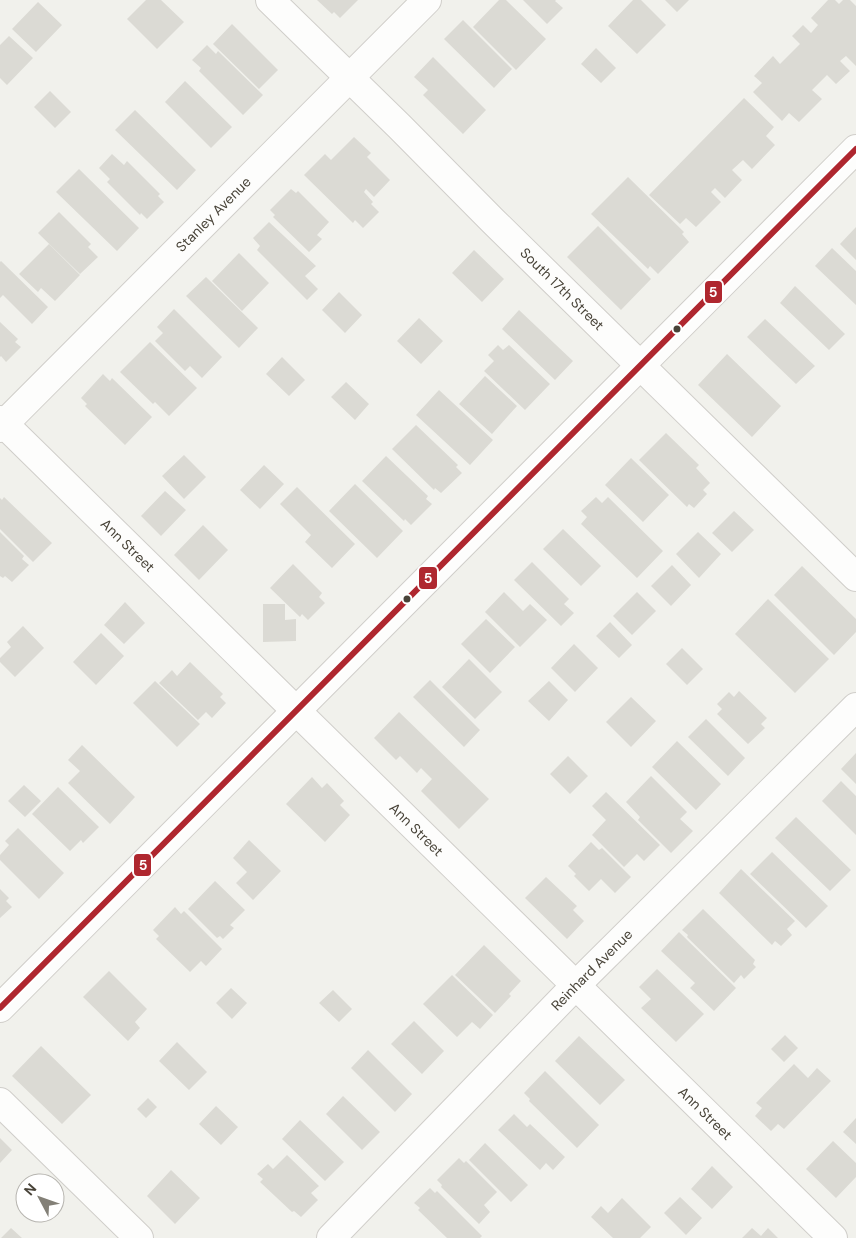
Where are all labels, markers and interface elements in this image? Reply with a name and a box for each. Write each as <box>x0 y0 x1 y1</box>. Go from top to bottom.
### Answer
street label: Stanley Avenue <box>172 173 255 256</box>
street label: South 17th Street <box>516 244 608 334</box>
line badge: 5 <box>704 280 723 304</box>
text: 5 <box>709 283 717 301</box>
unlabelled marker <box>672 324 682 334</box>
street label: Ann Street <box>97 515 159 576</box>
line badge: 5 <box>418 566 438 590</box>
text: 5 <box>424 569 432 587</box>
unlabelled marker <box>402 594 412 604</box>
street label: Ann Street <box>386 799 447 860</box>
line badge: 5 <box>133 853 152 877</box>
text: 5 <box>139 856 147 874</box>
street label: Reinhard Avenue <box>547 925 636 1014</box>
street label: Ann Street <box>674 1083 736 1144</box>
north arrow <box>15 1173 65 1223</box>
text: N <box>20 1180 40 1199</box>

